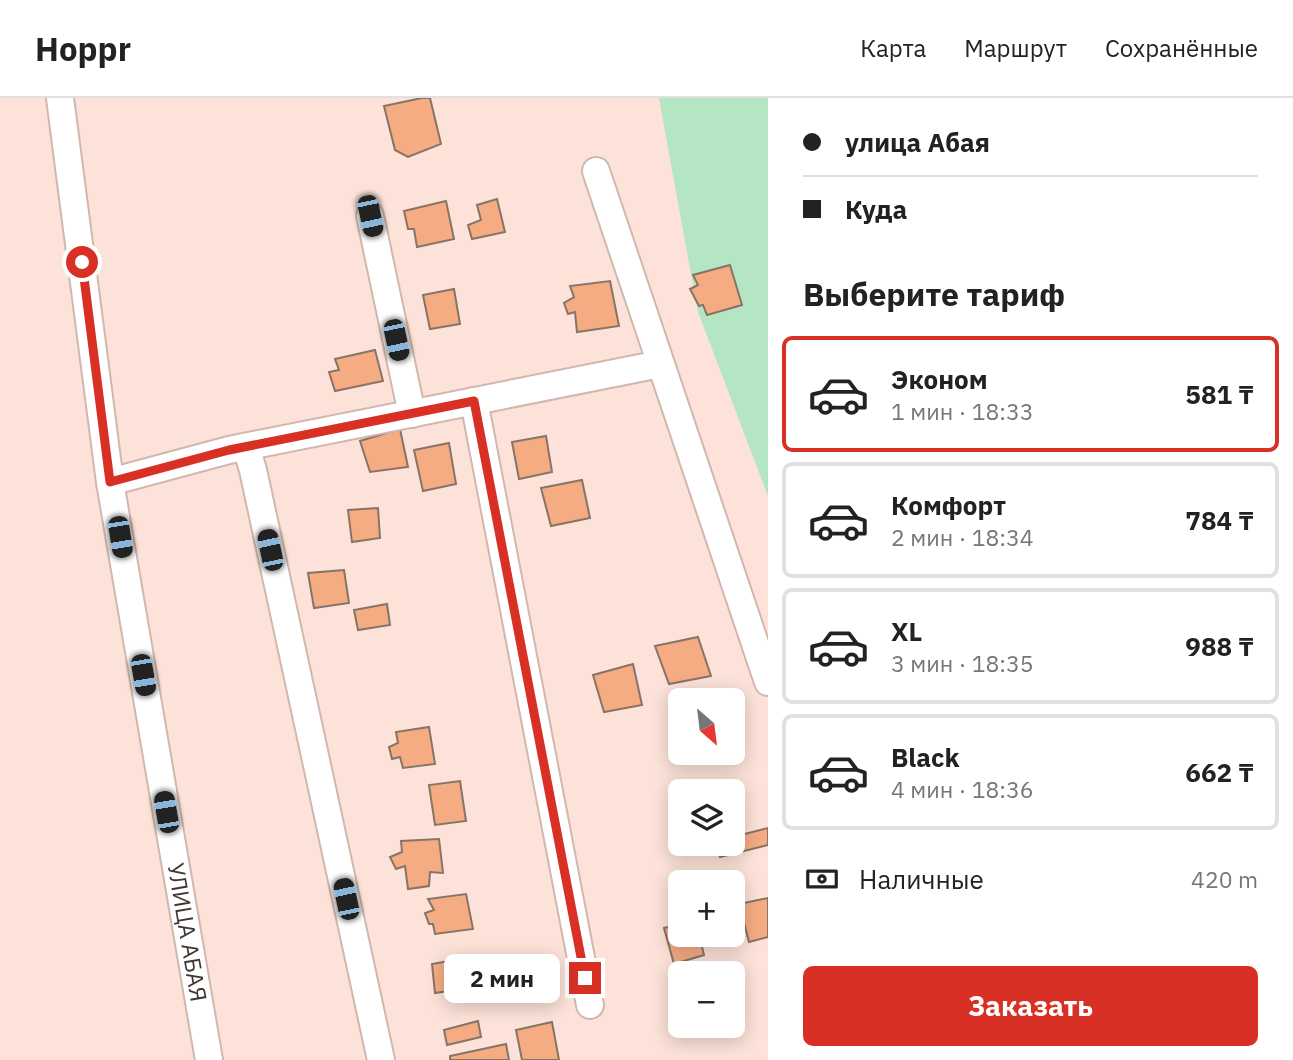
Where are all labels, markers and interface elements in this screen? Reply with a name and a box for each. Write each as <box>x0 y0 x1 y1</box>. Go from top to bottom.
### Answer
text: Hoppr <box>35 27 131 70</box>
text: Карта <box>860 32 926 64</box>
text: Маршрут <box>964 32 1067 64</box>
text: Сохранённые <box>1105 32 1258 64</box>
text: улица Абая <box>845 125 990 159</box>
text: Куда <box>845 192 907 226</box>
car <box>356 193 385 239</box>
route start <box>66 246 98 278</box>
text: Выберите тариф <box>803 273 1065 315</box>
car <box>382 317 411 363</box>
text: Эконом <box>891 362 988 396</box>
icon: car <box>807 363 870 426</box>
text: 581 ₸ <box>1185 377 1254 411</box>
text: 1 мин · 18:33 <box>891 396 1034 426</box>
text: Комфорт <box>891 488 1006 522</box>
icon: car <box>807 489 870 552</box>
text: 784 ₸ <box>1185 503 1254 537</box>
car <box>107 515 134 559</box>
text: 2 мин · 18:34 <box>891 522 1034 552</box>
car <box>256 527 285 573</box>
text: XL <box>891 614 922 648</box>
icon: car <box>807 615 870 678</box>
text: 988 ₸ <box>1185 629 1254 663</box>
text: 3 мин · 18:35 <box>891 648 1034 678</box>
car <box>130 652 157 698</box>
north arrow <box>668 688 746 765</box>
map controls <box>668 688 745 1038</box>
text: Black <box>891 740 959 774</box>
icon: car <box>807 741 870 804</box>
text: 662 ₸ <box>1185 755 1254 789</box>
text: 4 мин · 18:36 <box>891 774 1034 804</box>
button: layers <box>668 779 745 856</box>
car <box>153 789 180 835</box>
street label: УЛИЦА АБАЯ <box>161 860 215 1004</box>
icon: cash <box>803 860 841 898</box>
text: Наличные <box>859 862 984 896</box>
text: 420 m <box>1191 864 1258 894</box>
button: + <box>668 870 745 947</box>
car <box>332 876 361 922</box>
callout: 2 мин <box>445 954 560 1002</box>
button: − <box>668 961 745 1038</box>
route end <box>569 962 601 994</box>
text: 2 мин <box>470 963 534 993</box>
button: Заказать <box>803 966 1258 1046</box>

